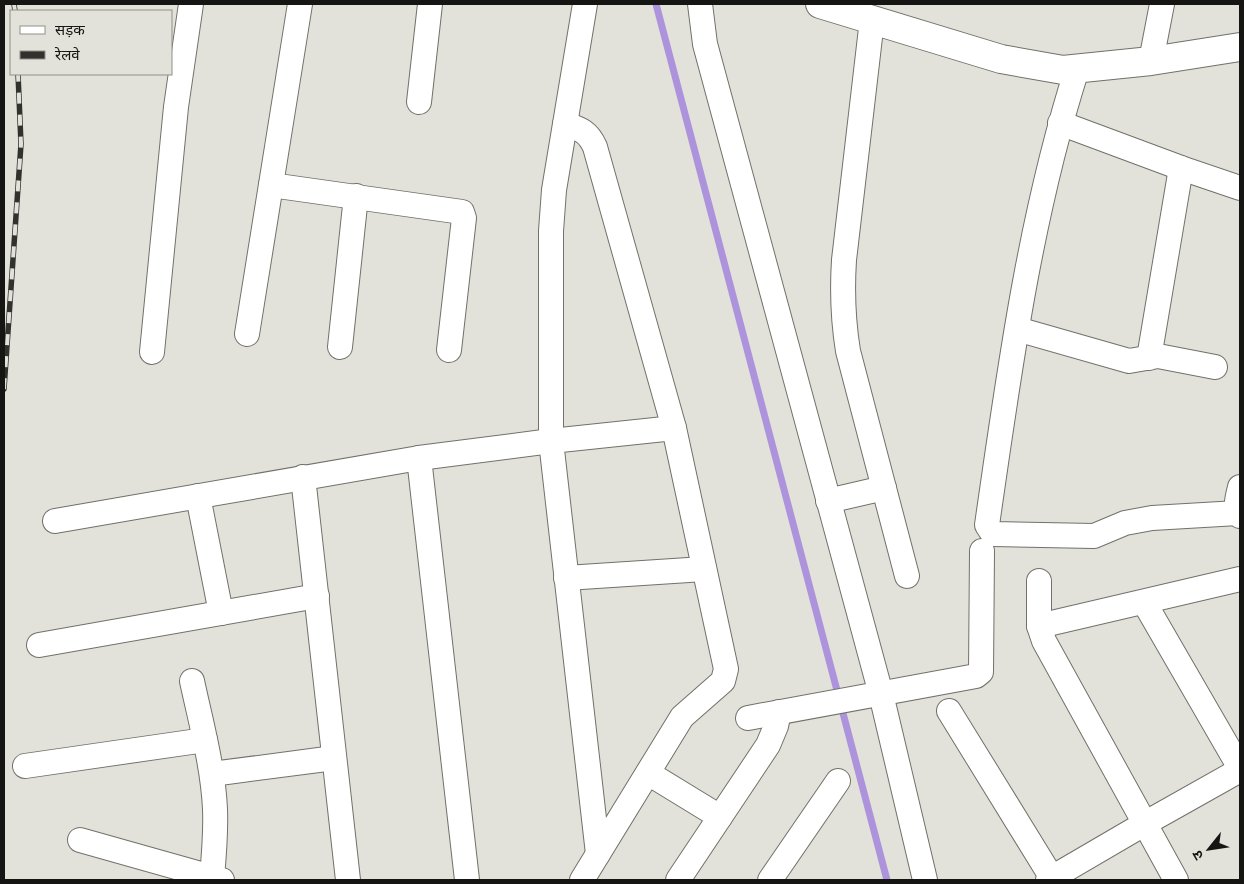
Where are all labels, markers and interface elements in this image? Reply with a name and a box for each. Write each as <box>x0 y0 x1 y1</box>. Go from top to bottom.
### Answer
legend <box>10 10 172 75</box>
text: सड़क <box>55 21 85 39</box>
text: रेलवे <box>54 46 80 64</box>
north arrow <box>1184 824 1234 874</box>
text: उ <box>1188 847 1207 863</box>

